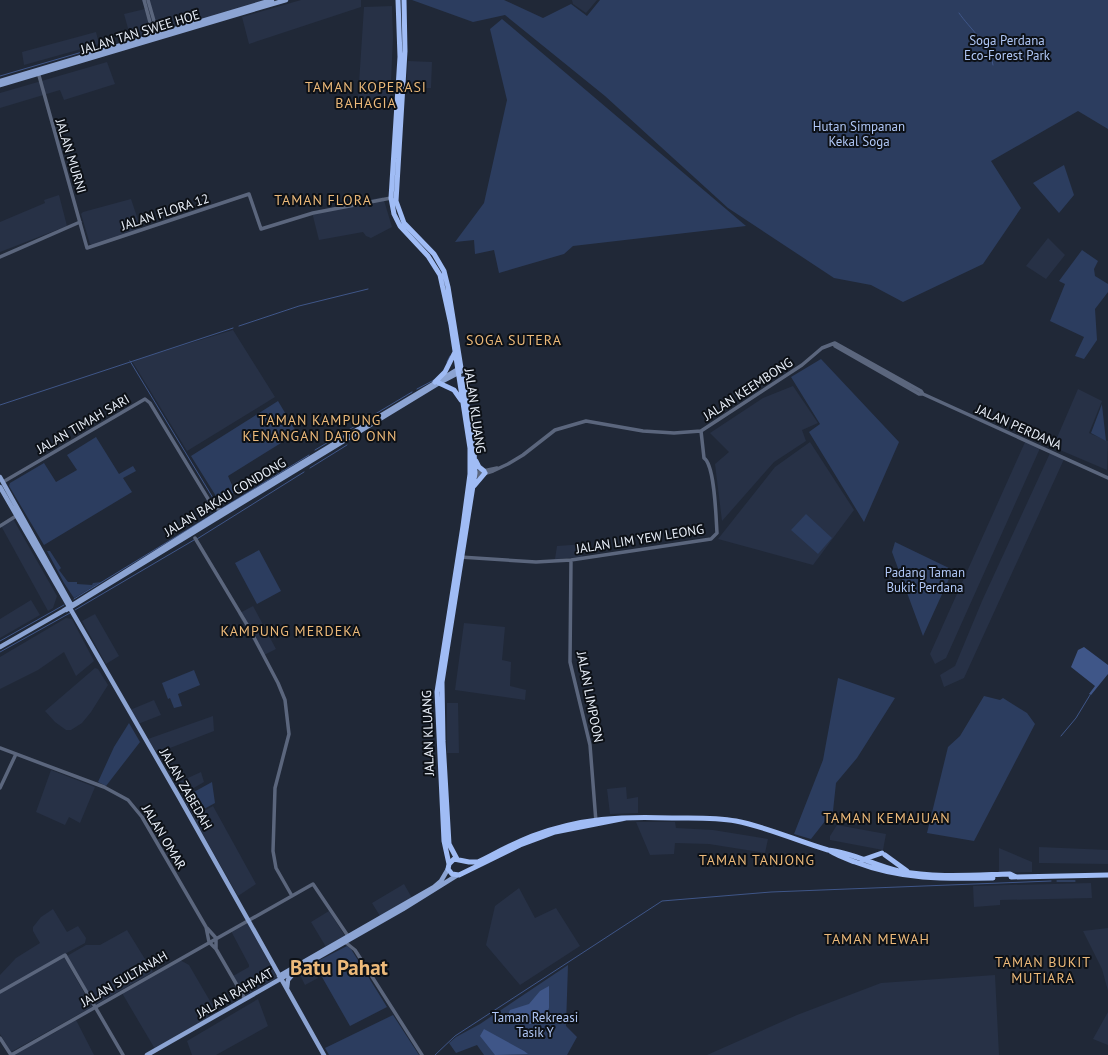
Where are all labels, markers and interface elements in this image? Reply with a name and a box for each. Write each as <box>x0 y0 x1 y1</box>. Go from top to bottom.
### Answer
street label: JALAN TAN SWEE HOE <box>78 6 202 58</box>
park label: Soga Perdana Eco-Forest Park <box>964 32 1051 64</box>
district label: TAMAN KOPERASI BAHAGIA <box>305 78 427 112</box>
street label: JALAN MURNI <box>51 116 90 195</box>
park label: Hutan Simpanan Kekal Soga <box>813 118 905 150</box>
street label: JALAN FLORA 12 <box>118 190 211 235</box>
district label: TAMAN FLORA <box>274 191 372 209</box>
district label: SOGA SUTERA <box>466 331 562 349</box>
street label: JALAN KEEMBONG <box>699 354 796 425</box>
street label: JALAN KLUANG <box>460 367 489 455</box>
street label: JALAN TIMAH SARI <box>33 390 133 458</box>
street label: JALAN PERDANA <box>973 400 1065 454</box>
district label: TAMAN KAMPUNG KENANGAN DATO ONN <box>243 411 397 445</box>
street label: JALAN BAKAU CONDONG <box>160 454 289 541</box>
street label: JALAN LIM YEW LEONG <box>574 520 705 558</box>
park label: Padang Taman Bukit Perdana <box>885 564 965 596</box>
district label: KAMPUNG MERDEKA <box>221 622 361 640</box>
street label: JALAN LIMPOON <box>573 649 607 744</box>
street label: JALAN KLUANG <box>418 690 438 777</box>
street label: JALAN ZABEDAH <box>155 744 216 833</box>
street label: JALAN OMAR <box>138 801 190 873</box>
district label: TAMAN KEMAJUAN <box>823 809 951 827</box>
district label: TAMAN TANJONG <box>699 851 815 869</box>
district label: TAMAN MEWAH <box>824 930 930 948</box>
street label: JALAN SULTANAH <box>77 947 171 1011</box>
district label: TAMAN BUKIT MUTIARA <box>995 953 1091 987</box>
district label: Batu Pahat <box>290 954 389 981</box>
street label: JALAN RAHMAT <box>193 964 276 1022</box>
park label: Taman Rekreasi Tasik Y <box>492 1009 578 1041</box>

